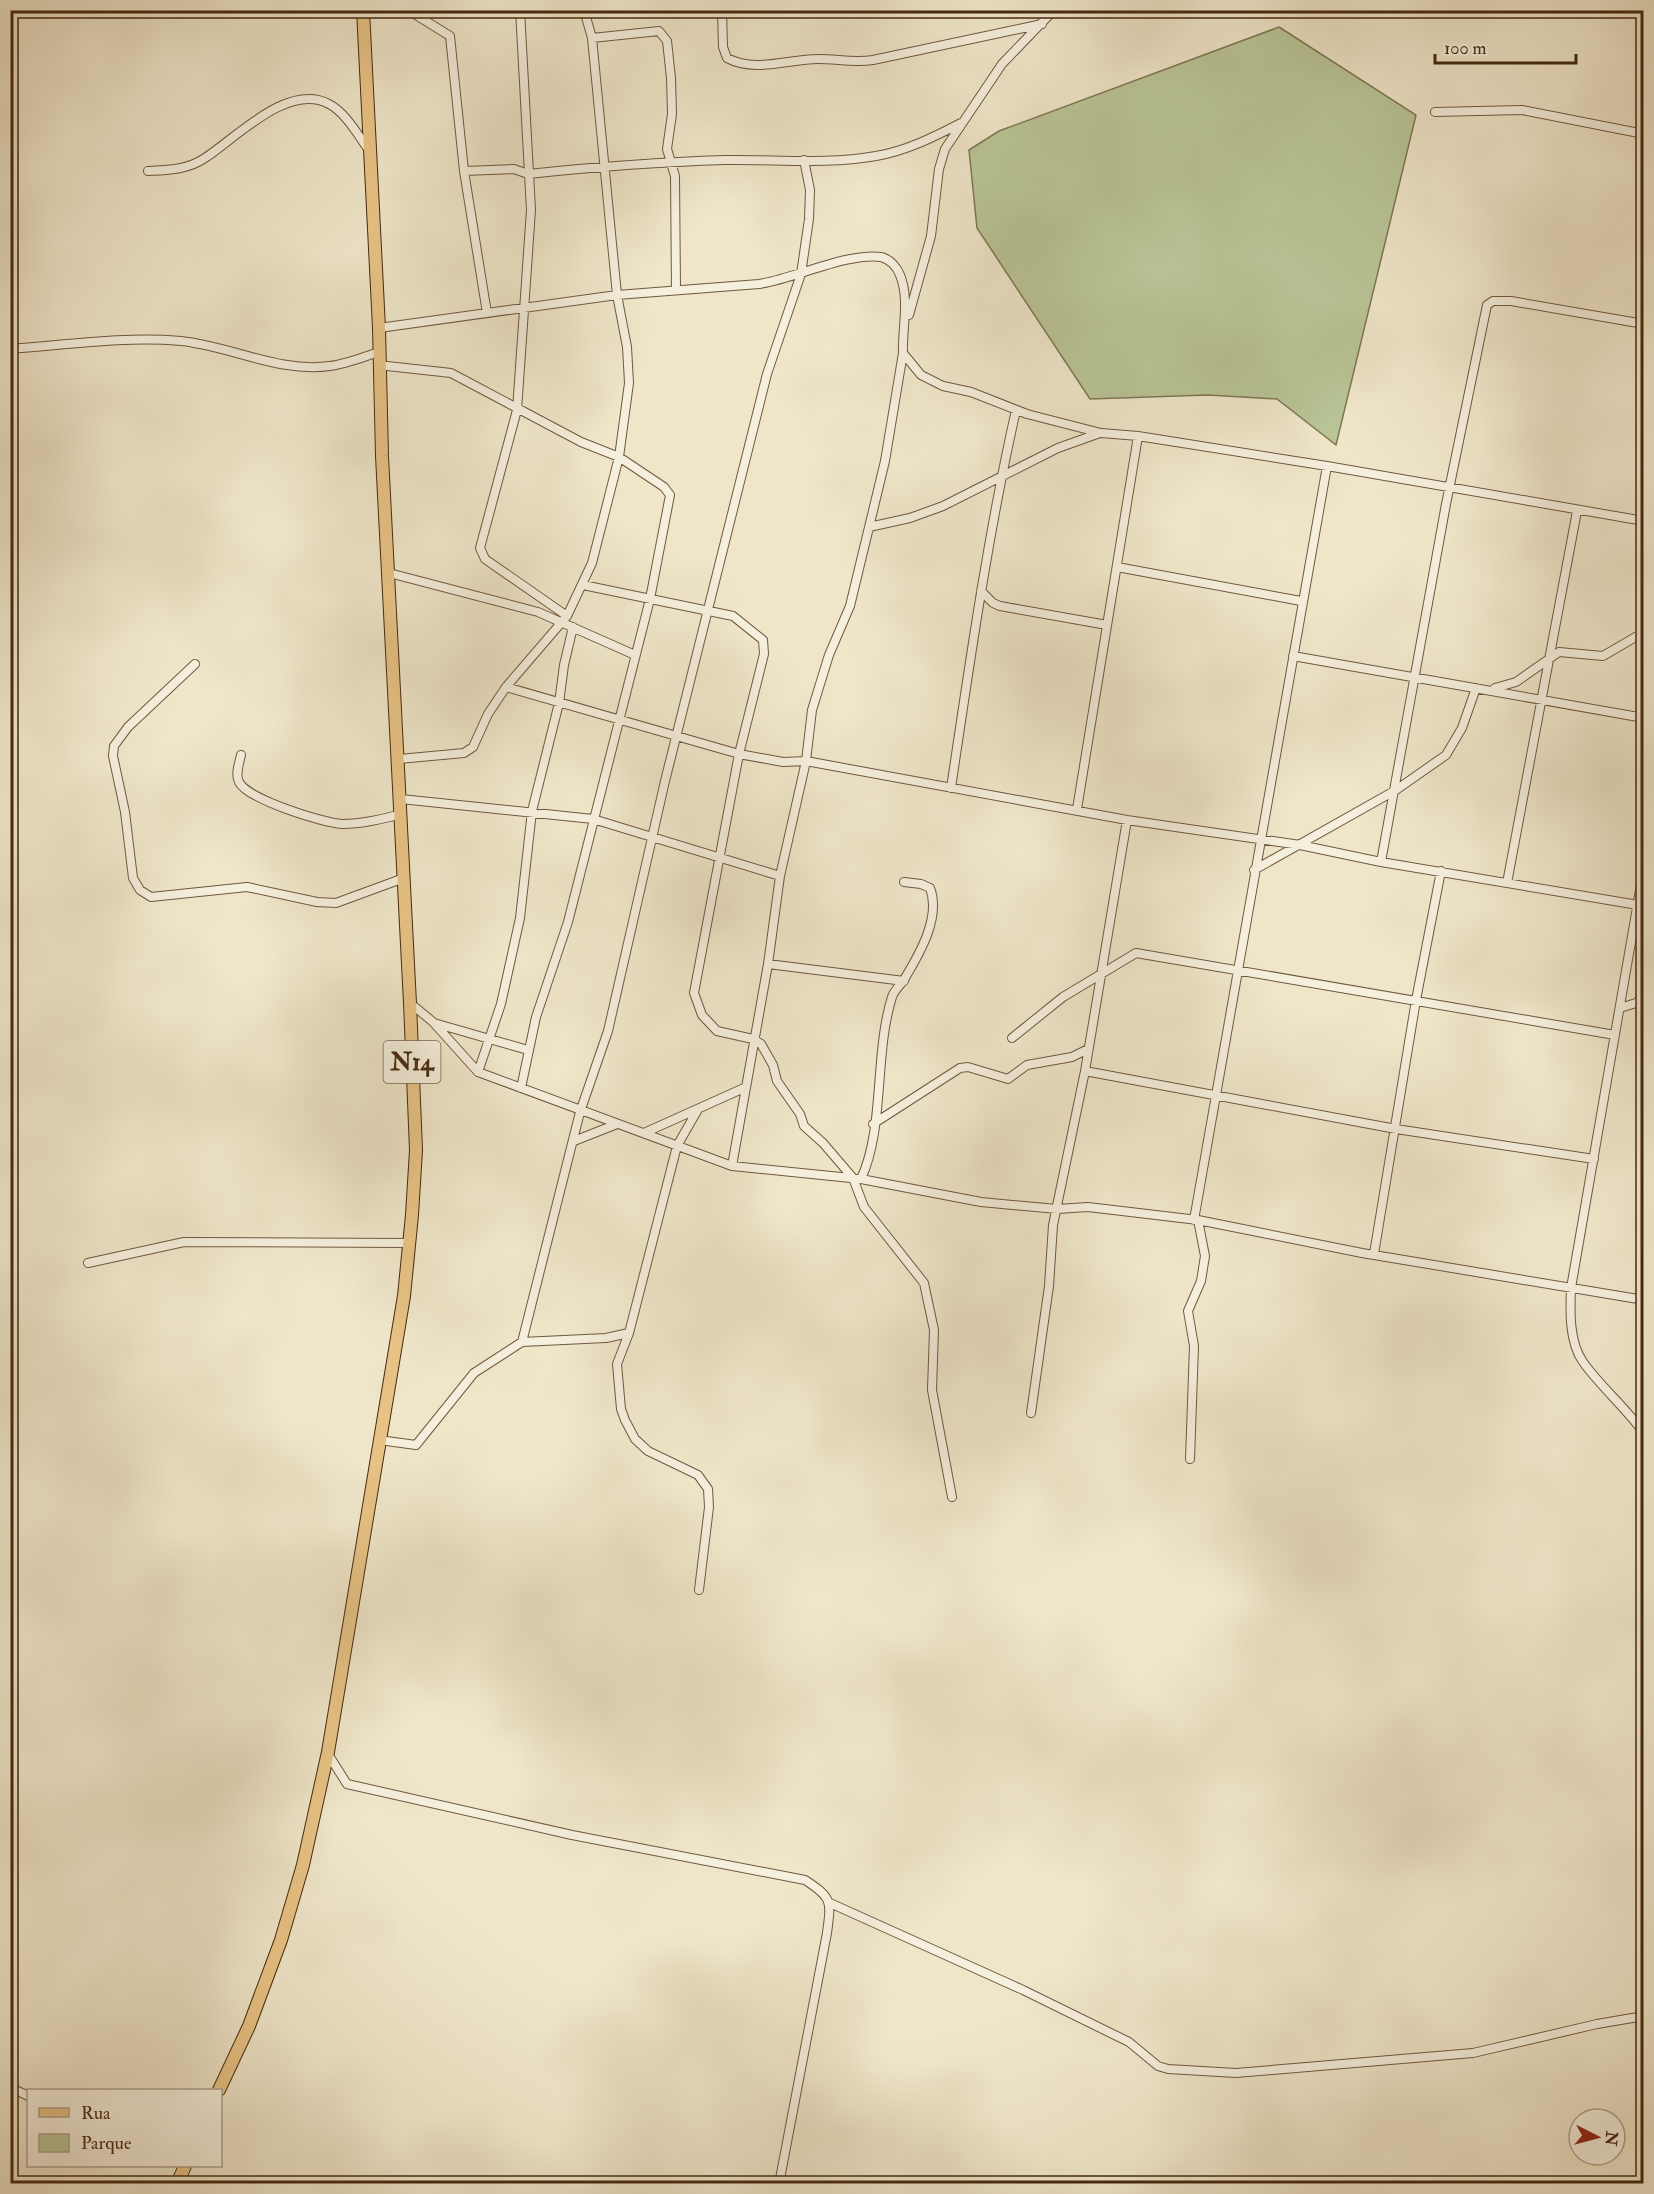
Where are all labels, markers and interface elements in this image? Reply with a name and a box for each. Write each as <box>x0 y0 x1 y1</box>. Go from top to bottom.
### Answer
scale bar <box>1435 27 1576 65</box>
text: 100 m <box>1444 37 1487 60</box>
road number: N14 <box>384 1041 440 1083</box>
legend <box>27 2089 222 2167</box>
text: Rua <box>81 2102 111 2125</box>
north arrow <box>1567 2107 1627 2167</box>
text: N <box>1600 2129 1622 2147</box>
text: Parque <box>81 2132 132 2155</box>

